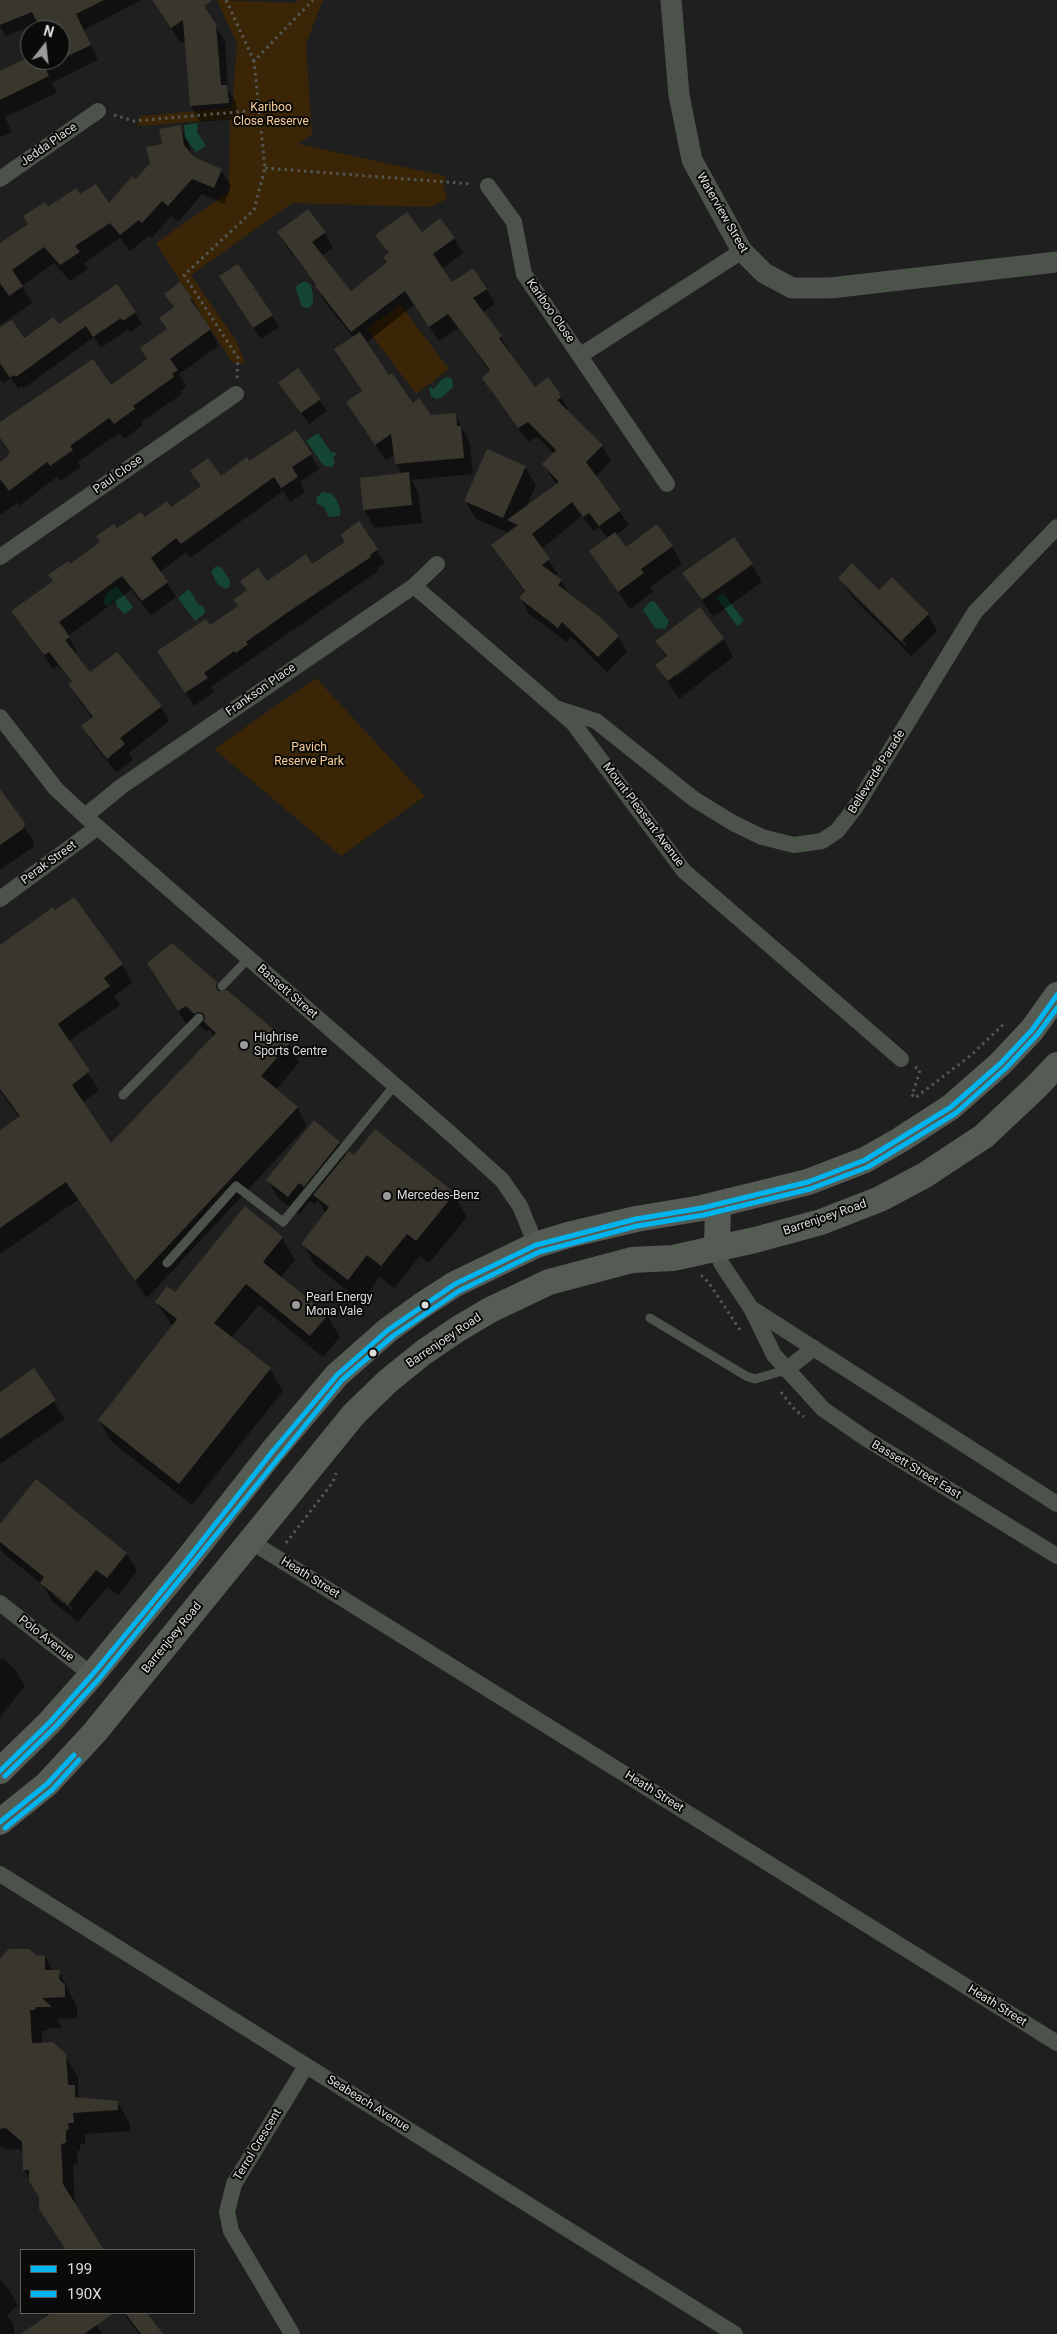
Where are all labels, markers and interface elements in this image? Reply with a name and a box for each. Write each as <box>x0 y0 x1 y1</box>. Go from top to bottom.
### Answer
north arrow <box>20 20 70 70</box>
text: N <box>42 22 56 41</box>
park label: Kariboo Close Reserve <box>233 101 309 129</box>
street label: Jedda Place <box>18 120 80 170</box>
street label: Waterview Street <box>693 170 751 256</box>
street label: Kariboo Close <box>523 276 577 346</box>
street label: Paul Close <box>91 453 145 497</box>
street label: Frankson Place <box>223 661 299 719</box>
street label: Bellevarde Parade <box>846 728 908 816</box>
park label: Pavich Reserve Park <box>274 741 344 769</box>
street label: Mount Pleasant Avenue <box>599 760 687 870</box>
street label: Perak Street <box>19 838 79 888</box>
street label: Bassett Street <box>254 962 320 1022</box>
place label: Highrise Sports Centre <box>254 1031 327 1059</box>
marker: Highrise Sports Centre <box>238 1039 250 1051</box>
place label: Mercedes-Benz <box>397 1189 480 1203</box>
marker: Mercedes-Benz <box>381 1190 393 1202</box>
street label: Barrenjoey Road <box>781 1197 869 1239</box>
place label: Pearl Energy Mona Vale <box>306 1291 373 1319</box>
marker: Pearl Energy Mona Vale <box>290 1299 302 1311</box>
unlabelled marker <box>420 1300 430 1310</box>
street label: Barrenjoey Road <box>404 1311 484 1371</box>
unlabelled marker <box>368 1348 378 1358</box>
street label: Bassett Street East <box>869 1438 963 1502</box>
street label: Heath Street <box>278 1554 342 1602</box>
street label: Barrenjoey Road <box>139 1600 205 1676</box>
street label: Polo Avenue <box>15 1613 77 1665</box>
street label: Heath Street <box>622 1768 686 1816</box>
street label: Heath Street <box>965 1982 1029 2030</box>
street label: Seabeach Avenue <box>324 2073 412 2135</box>
street label: Terrol Crescent <box>231 2106 285 2184</box>
legend <box>20 2249 195 2314</box>
text: 199 <box>67 2260 92 2278</box>
text: 190X <box>67 2285 102 2303</box>

